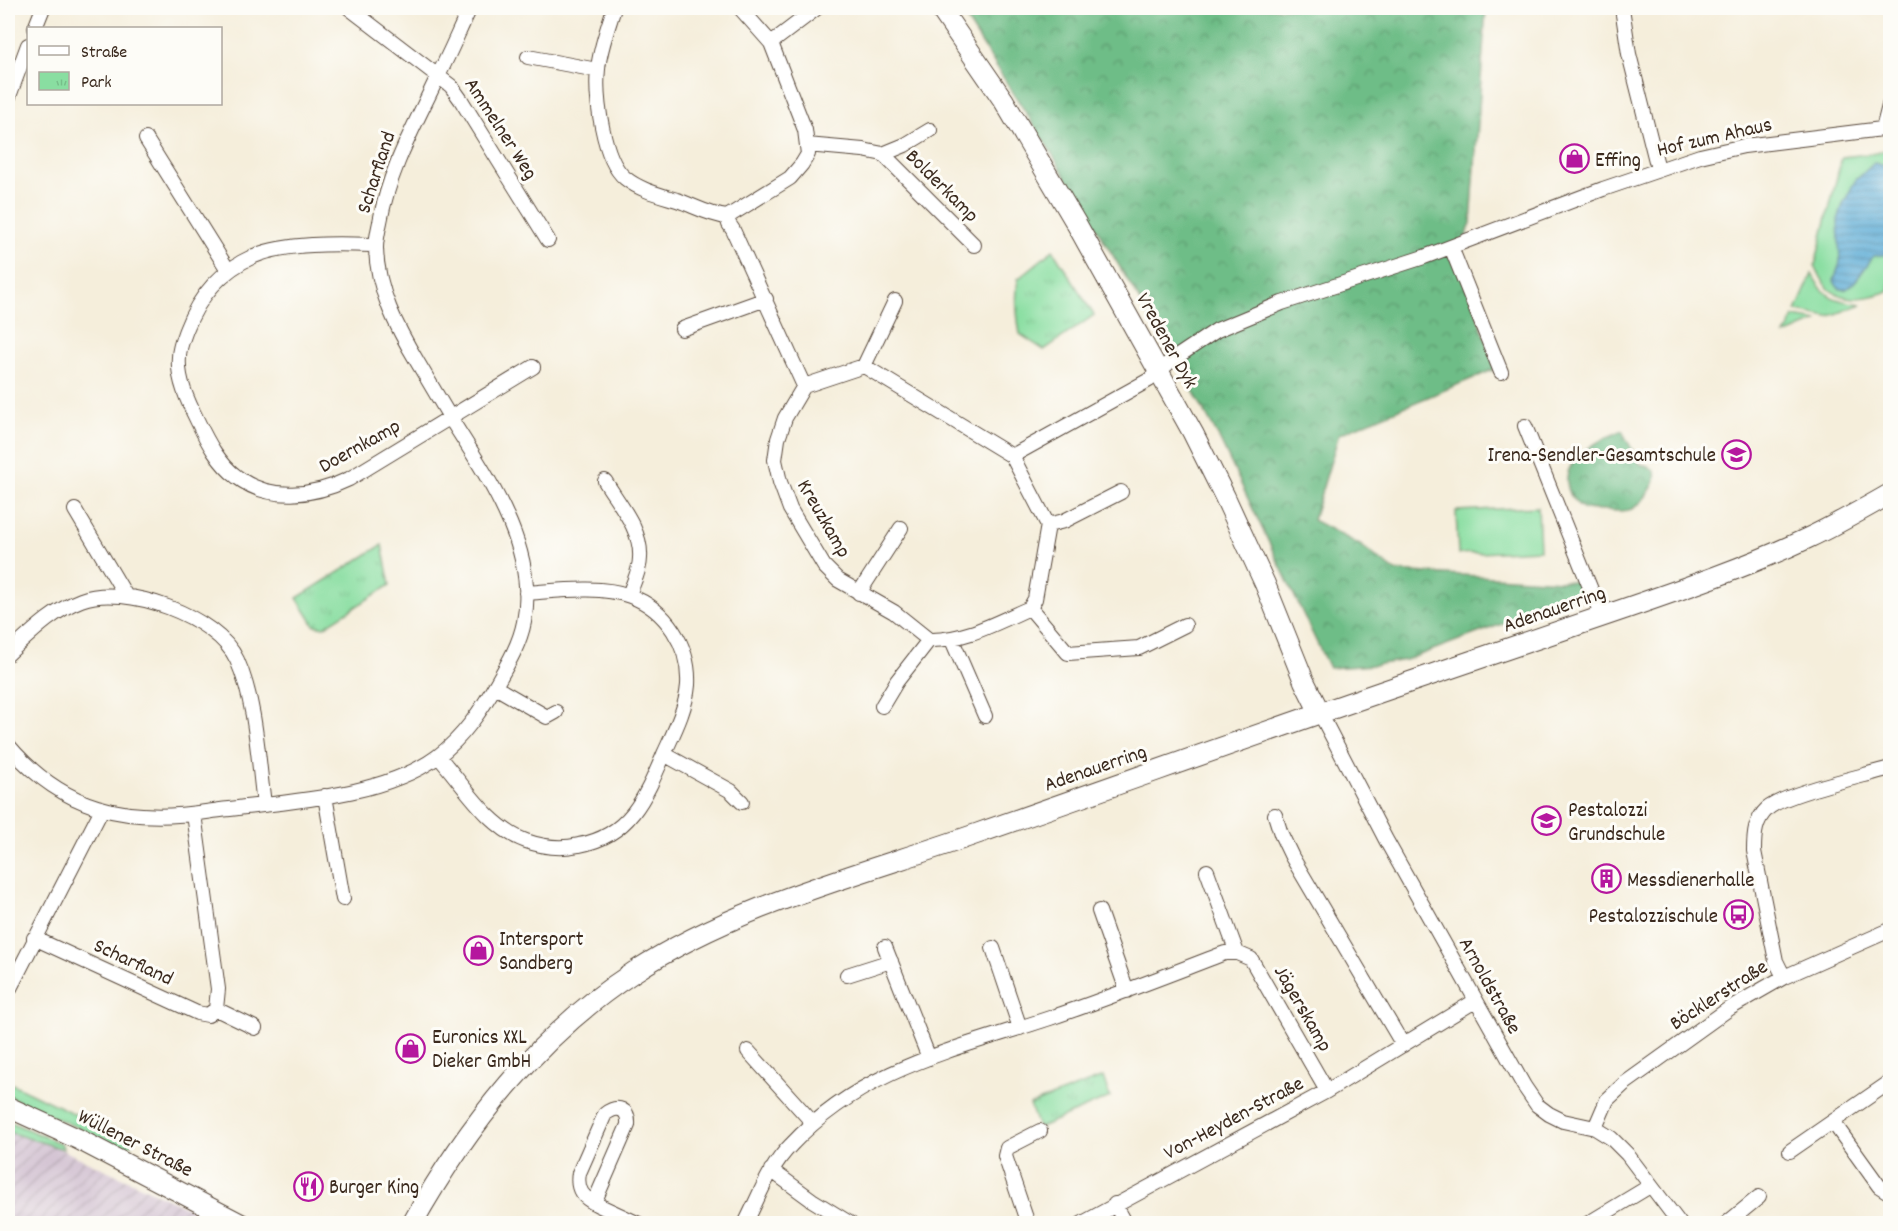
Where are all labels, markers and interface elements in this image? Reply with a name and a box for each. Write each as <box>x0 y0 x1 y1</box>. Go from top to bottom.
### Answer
legend <box>27 27 222 105</box>
text: Straße <box>81 41 127 66</box>
text: Park <box>81 71 112 96</box>
street label: Ammelner Weg <box>455 73 544 187</box>
street label: Hof zum Ahaus <box>1654 111 1775 167</box>
street label: Scharfland <box>350 128 405 218</box>
street label: Bolderkamp <box>897 143 985 231</box>
shop icon: Effing <box>1558 143 1590 175</box>
place label: Effing <box>1595 147 1641 177</box>
street label: Vredener Dyk <box>1127 288 1204 395</box>
street label: Doernkamp <box>314 413 407 482</box>
school or university icon: Irena-Sendler-Gesamtschule <box>1721 438 1753 470</box>
place label: Irena-Sendler-Gesamtschule <box>1488 442 1716 472</box>
street label: Kreuzkamp <box>788 475 857 564</box>
street label: Adenauerring <box>1500 579 1610 642</box>
street label: Adenauerring <box>1041 738 1151 801</box>
place label: Pestalozzi Grundschule <box>1568 797 1665 851</box>
school or university icon: Pestalozzi Grundschule <box>1531 805 1563 837</box>
building icon: Messdienerhalle <box>1590 863 1622 895</box>
place label: Messdienerhalle <box>1627 867 1755 897</box>
bus stop icon: Pestalozzischule <box>1723 899 1755 931</box>
place label: Pestalozzischule <box>1588 903 1718 933</box>
place label: Intersport Sandberg <box>499 926 584 980</box>
street label: Scharfland <box>88 932 178 995</box>
street label: Arnoldstraße <box>1449 933 1527 1040</box>
shop icon: Intersport Sandberg <box>462 934 494 966</box>
street label: Böcklerstraße <box>1665 953 1775 1040</box>
street label: Jägerskamp <box>1264 961 1338 1058</box>
place label: Euronics XXL Dieker GmbH <box>432 1024 531 1078</box>
shop icon: Euronics XXL Dieker GmbH <box>395 1032 427 1064</box>
street label: Von-Heyden-Straße <box>1159 1070 1310 1169</box>
street label: Wüllener Straße <box>72 1103 197 1187</box>
restaurant icon: Burger King <box>292 1170 324 1202</box>
place label: Burger King <box>329 1174 419 1204</box>

